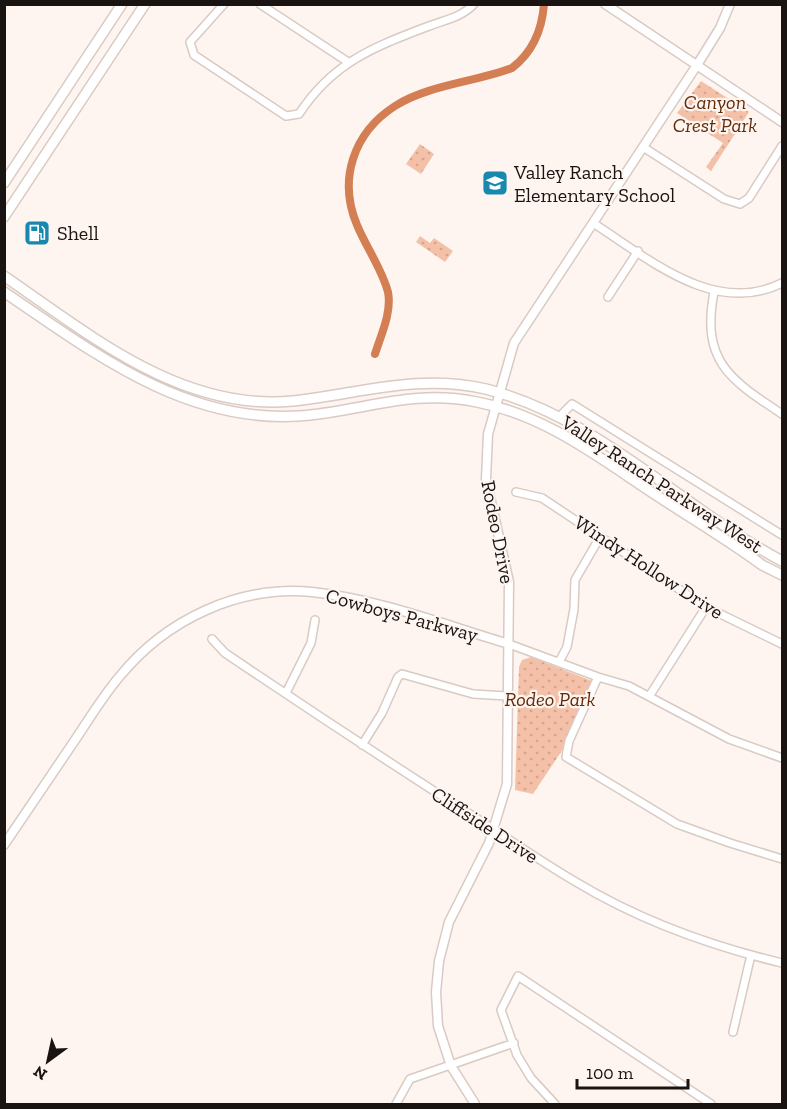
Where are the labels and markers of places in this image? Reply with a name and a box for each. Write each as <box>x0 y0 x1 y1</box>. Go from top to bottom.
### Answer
place label: Valley Ranch Elementary School <box>513 160 675 207</box>
school or university icon: Valley Ranch Elementary School <box>480 168 510 198</box>
fuel station icon: Shell <box>22 218 52 248</box>
place label: Shell <box>57 221 99 245</box>

